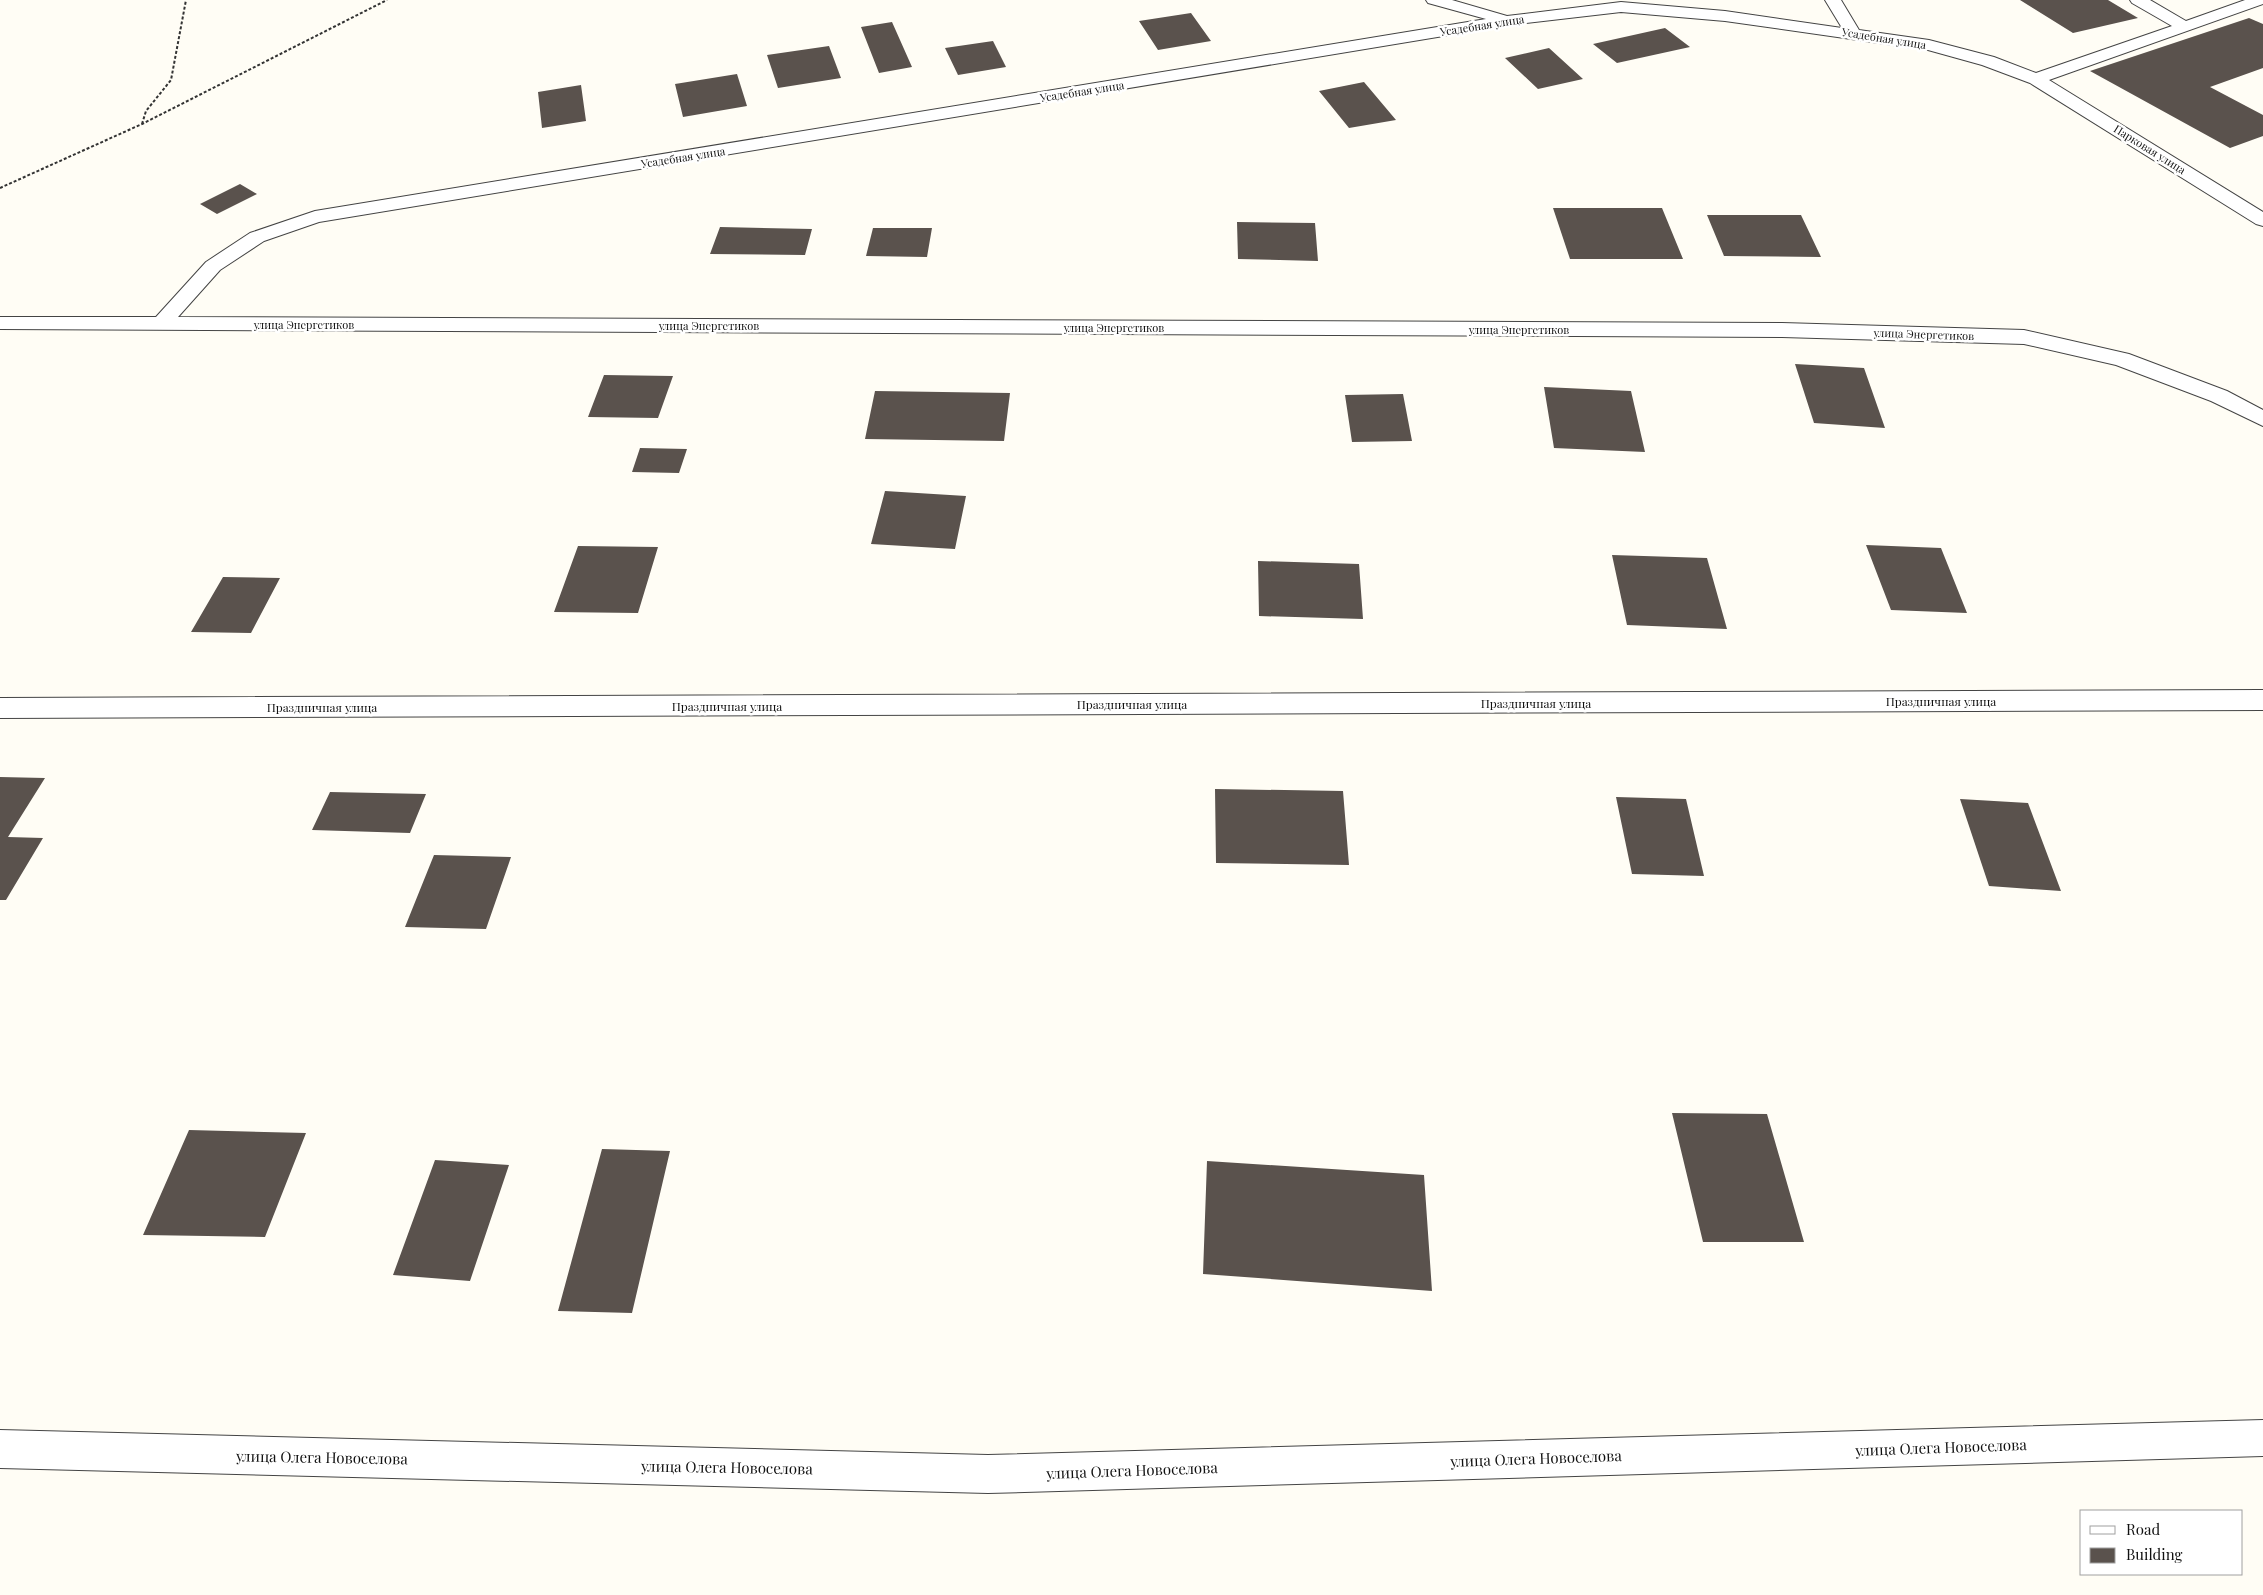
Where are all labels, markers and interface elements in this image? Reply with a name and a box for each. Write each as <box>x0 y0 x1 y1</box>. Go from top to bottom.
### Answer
street label: Усадебная улица <box>1438 11 1526 39</box>
street label: Усадебная улица <box>1840 24 1928 52</box>
street label: Усадебная улица <box>1038 77 1126 105</box>
street label: Парковая улица <box>2111 121 2189 177</box>
street label: Усадебная улица <box>639 143 727 171</box>
street label: улица Энергетиков <box>253 317 354 332</box>
street label: улица Энергетиков <box>658 318 759 333</box>
street label: улица Энергетиков <box>1063 320 1164 335</box>
street label: улица Энергетиков <box>1468 322 1569 337</box>
street label: улица Энергетиков <box>1872 325 1975 343</box>
street label: Праздничная улица <box>1886 693 1996 709</box>
street label: Праздничная улица <box>1481 695 1591 711</box>
street label: Праздничная улица <box>1077 696 1187 712</box>
street label: Праздничная улица <box>672 698 782 714</box>
street label: Праздничная улица <box>267 699 377 715</box>
street label: улица Олега Новоселова <box>1854 1434 2028 1460</box>
street label: улица Олега Новоселова <box>235 1445 408 1469</box>
street label: улица Олега Новоселова <box>1449 1445 1623 1471</box>
street label: улица Олега Новоселова <box>640 1455 813 1479</box>
street label: улица Олега Новоселова <box>1045 1457 1219 1483</box>
legend <box>2080 1510 2243 1575</box>
text: Road <box>2126 1519 2160 1539</box>
text: Building <box>2126 1544 2183 1564</box>

